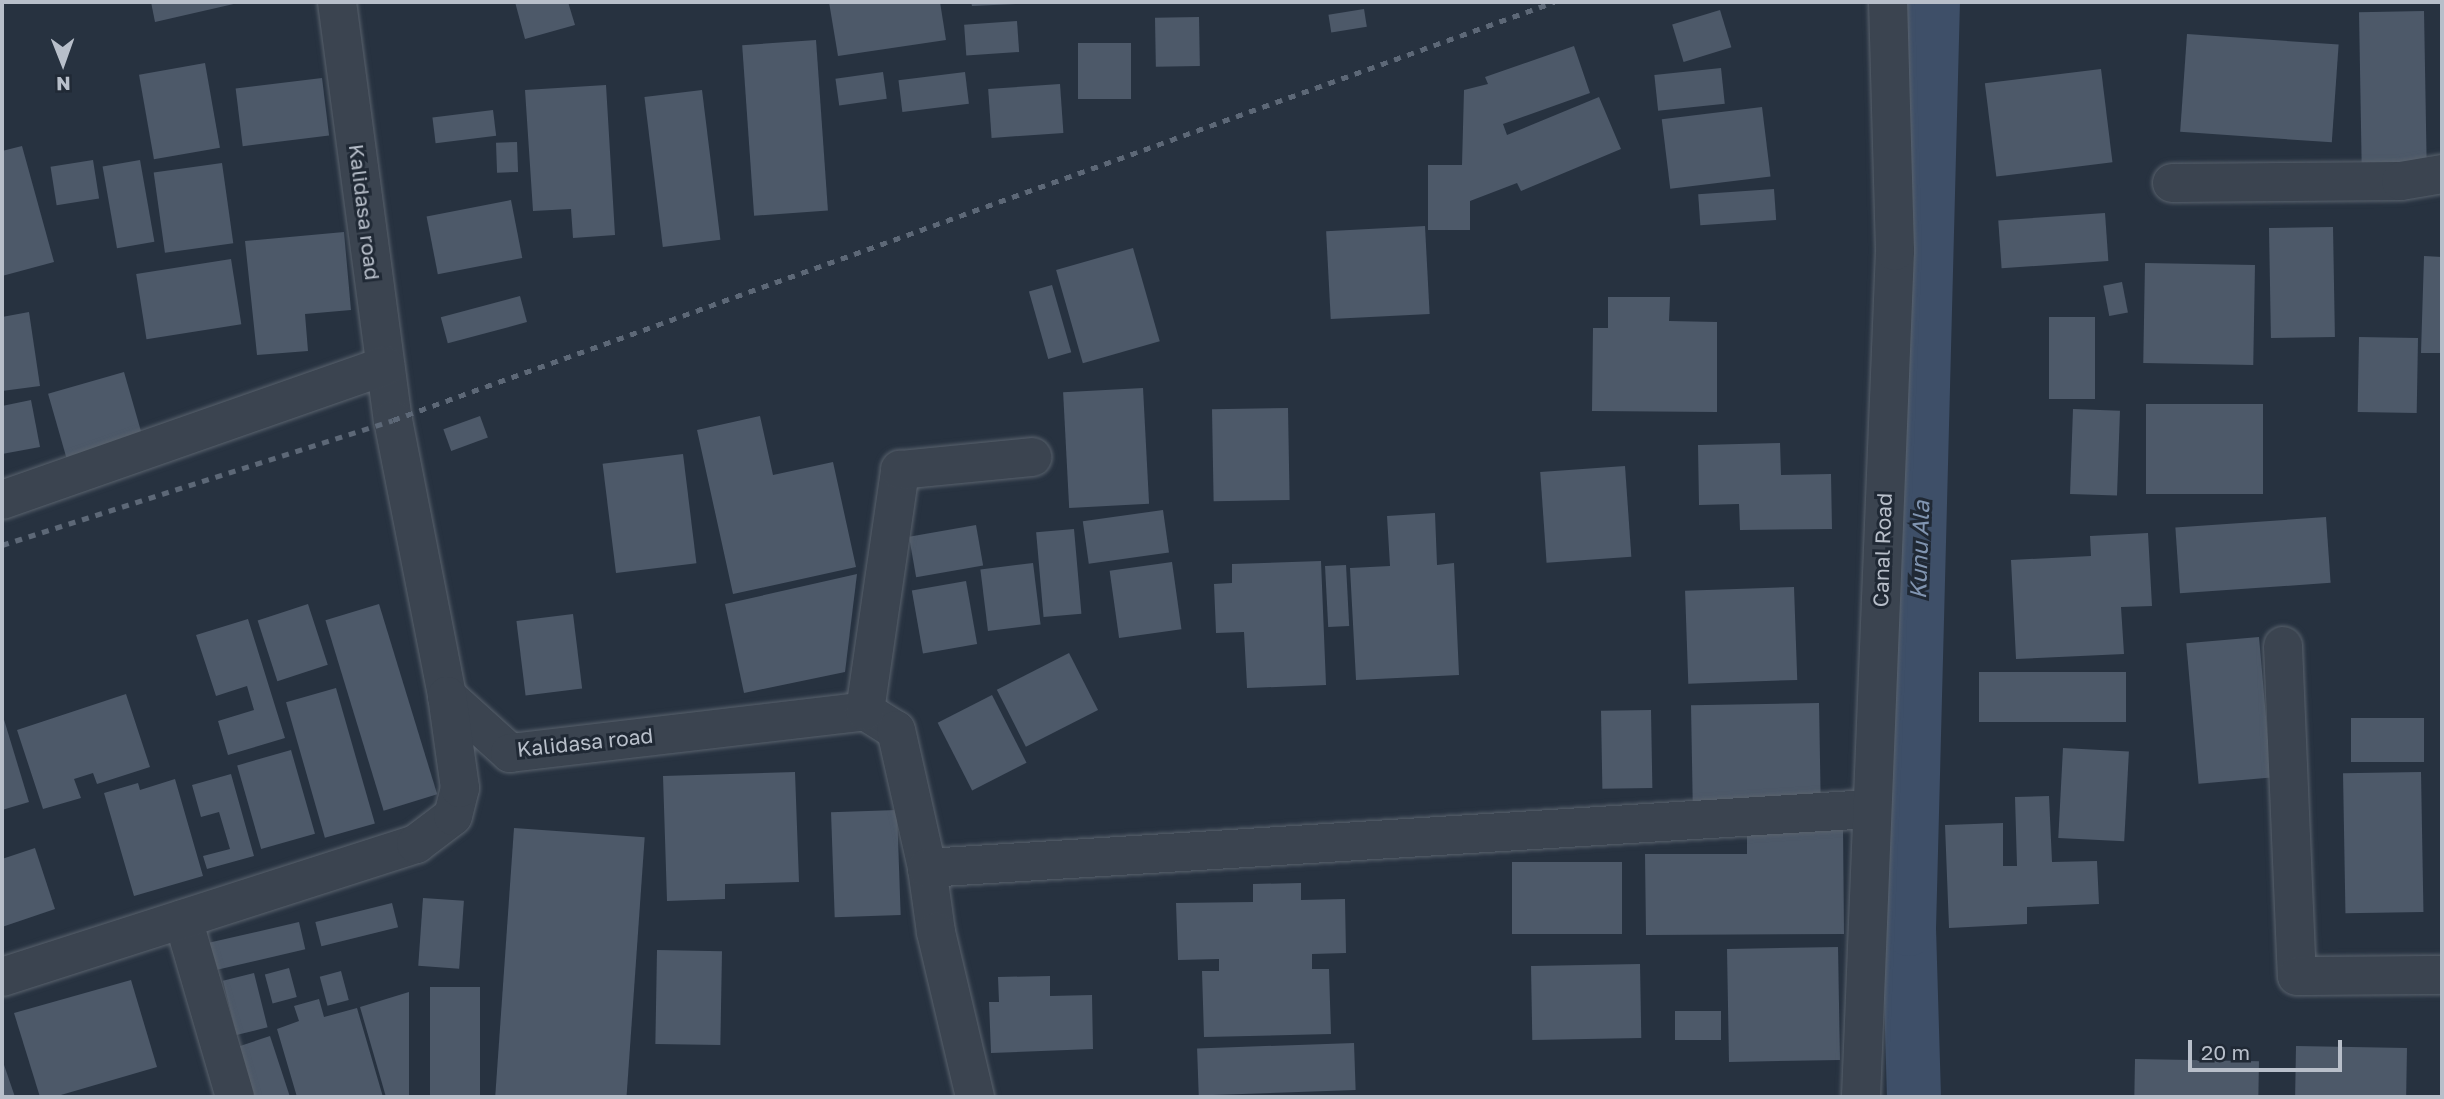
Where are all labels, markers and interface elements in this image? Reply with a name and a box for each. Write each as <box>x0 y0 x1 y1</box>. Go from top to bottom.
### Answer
north arrow <box>28 28 98 98</box>
text: N <box>56 73 71 96</box>
street label: Kalidasa road <box>344 143 386 281</box>
street label: Canal Road <box>1867 492 1897 608</box>
water label: Kunu Ala <box>1903 500 1935 600</box>
street label: Kalidasa road <box>516 722 654 762</box>
scale bar <box>2192 1026 2346 1070</box>
text: 20 m <box>2201 1039 2250 1065</box>

